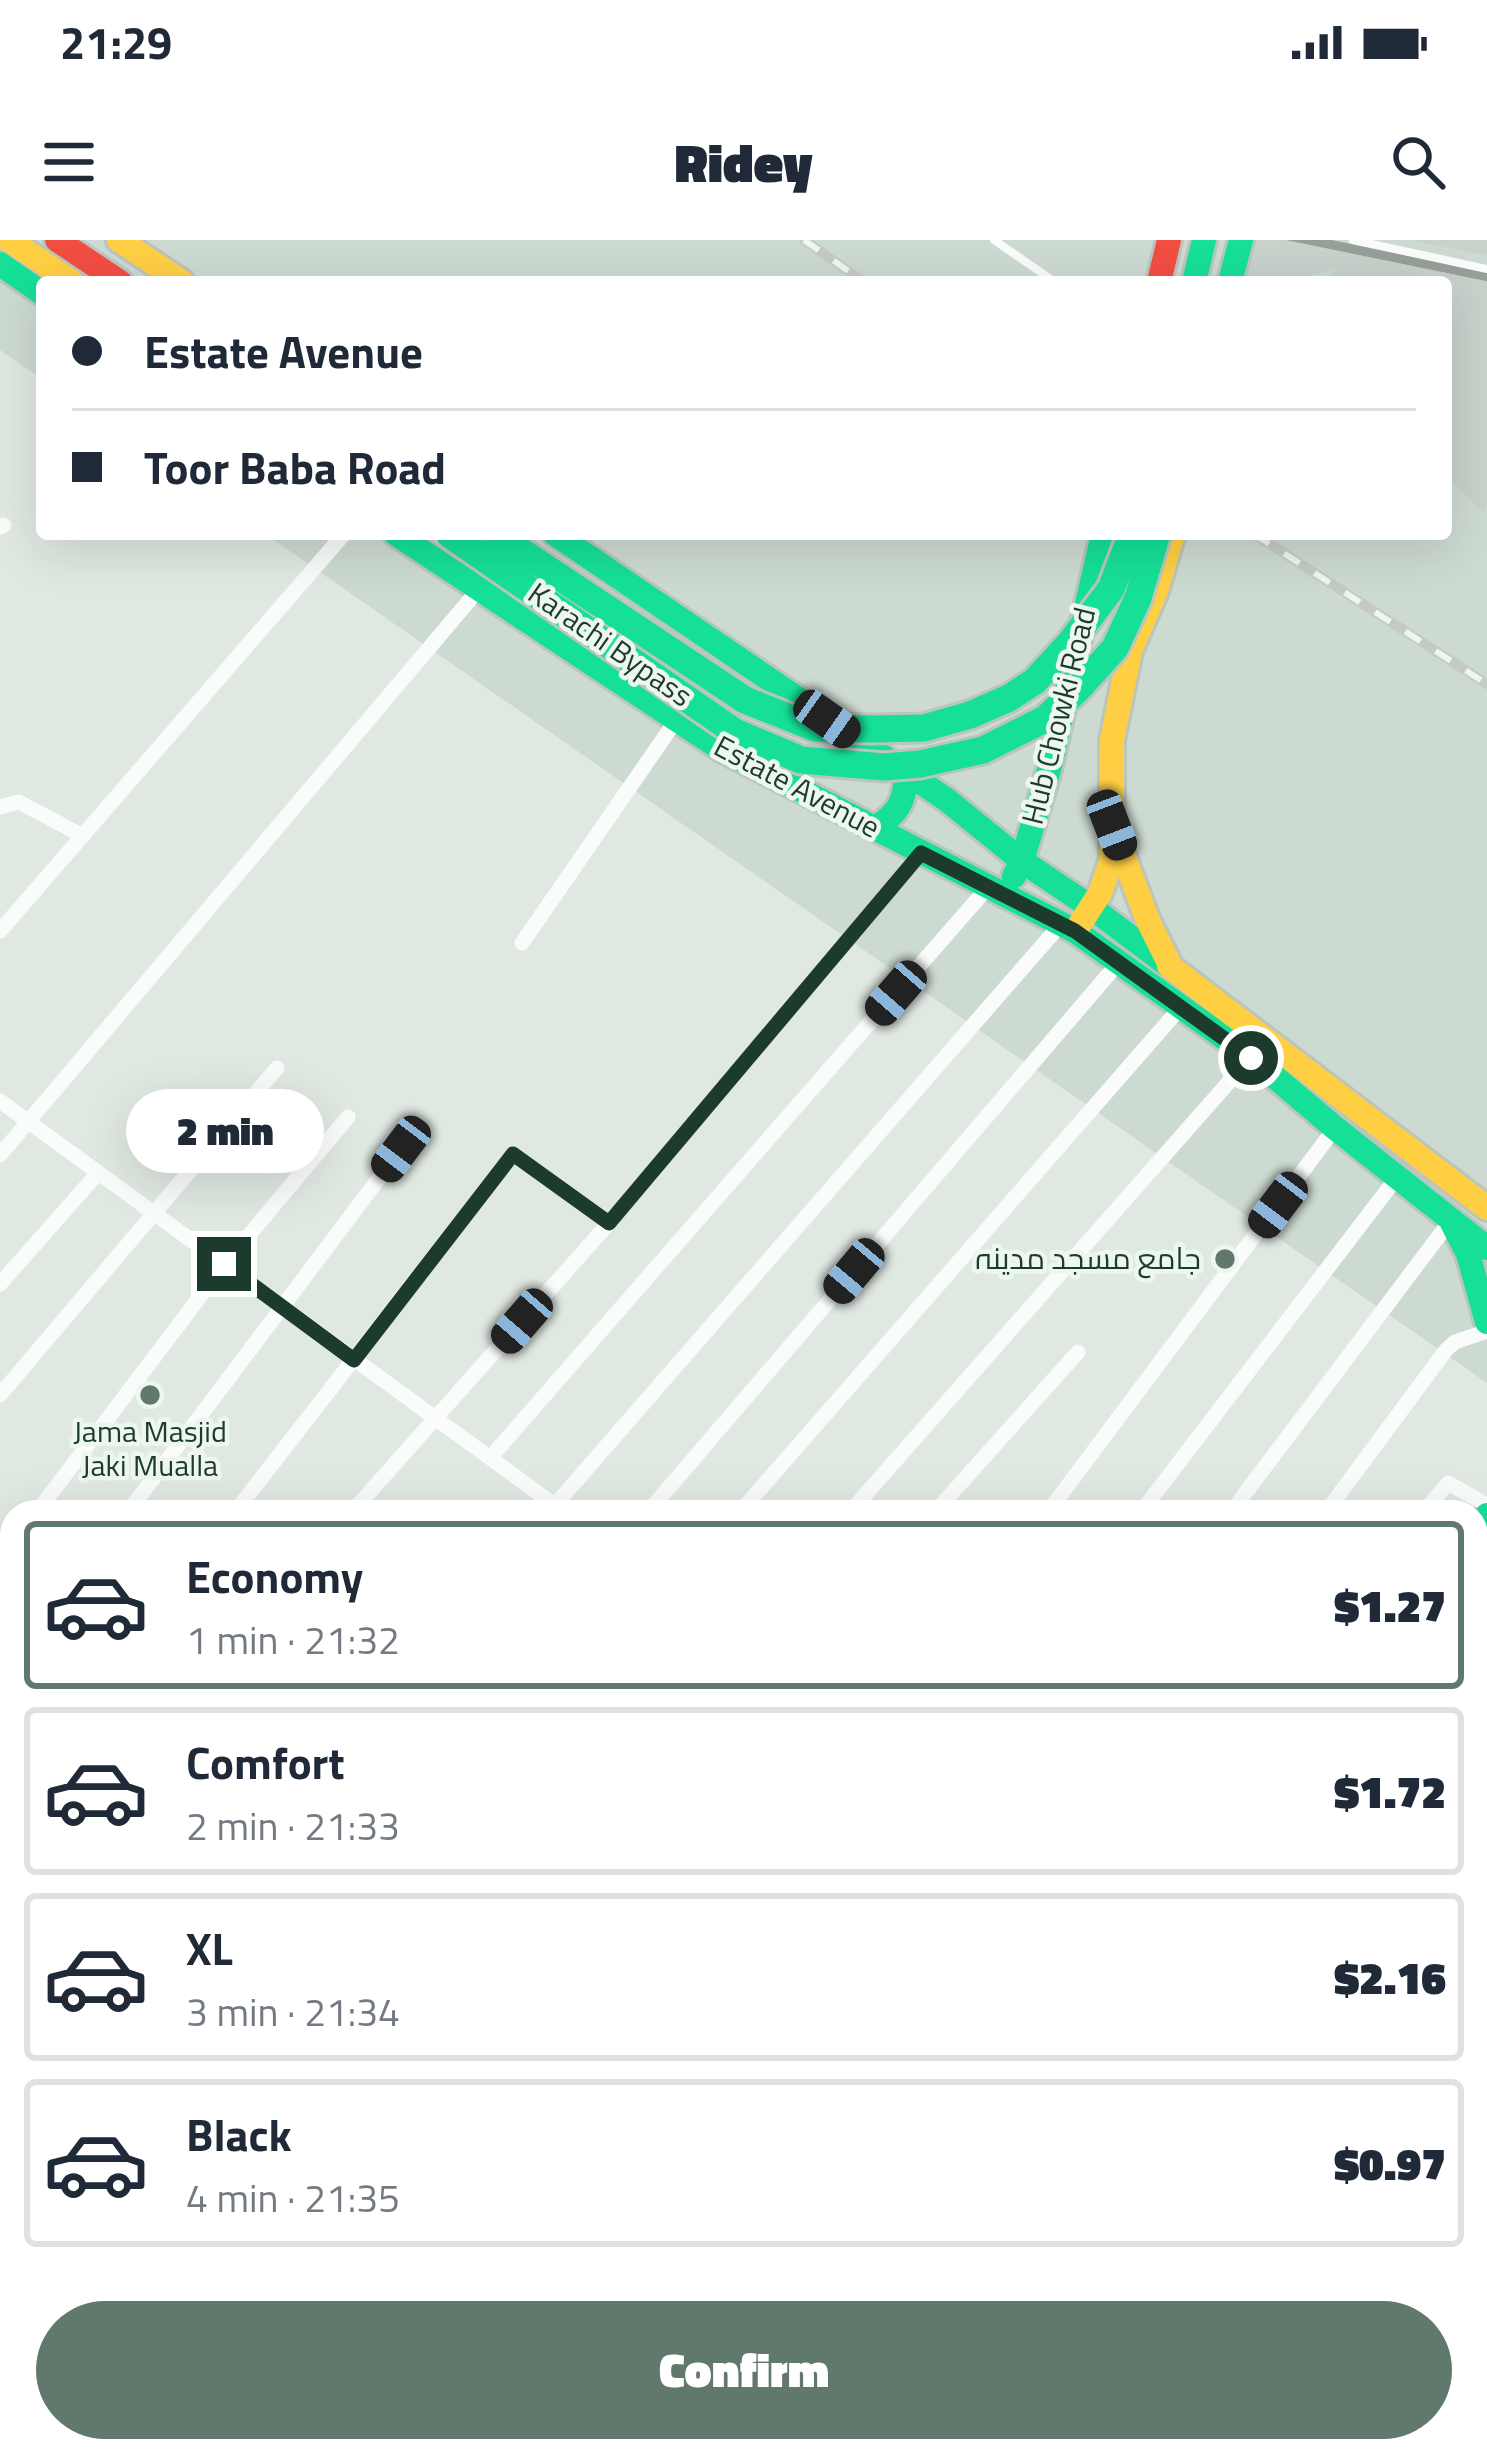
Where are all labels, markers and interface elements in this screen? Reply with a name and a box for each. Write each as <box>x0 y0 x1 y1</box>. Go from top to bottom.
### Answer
text: 21:29 <box>60 8 172 76</box>
text: Ridey <box>674 121 813 203</box>
icon: menu <box>36 129 102 195</box>
icon: search <box>1385 129 1451 195</box>
text: Estate Avenue <box>144 317 423 385</box>
text: Toor Baba Road <box>144 433 446 501</box>
street label: Karachi Bypass <box>519 570 702 718</box>
street label: Hub Chowki Road <box>1009 602 1107 829</box>
car <box>787 684 867 754</box>
street label: Estate Avenue <box>706 723 889 849</box>
car <box>1082 785 1142 865</box>
car <box>859 954 933 1032</box>
route start <box>1224 1031 1278 1085</box>
callout: 2 min <box>125 1090 323 1174</box>
text: 2 min <box>177 1101 273 1160</box>
car <box>365 1109 437 1189</box>
car <box>1242 1165 1314 1245</box>
car <box>817 1232 891 1310</box>
place label: جامع مسجد مدینہ <box>975 1235 1201 1281</box>
route end <box>197 1237 251 1291</box>
marker: جامع مسجد مدینہ <box>1212 1246 1238 1272</box>
car <box>485 1282 559 1360</box>
marker: Jama Masjid Jaki Mualla <box>137 1382 163 1408</box>
place label: Jama Masjid Jaki Mualla <box>73 1408 227 1488</box>
text: Economy <box>186 1542 363 1610</box>
icon: car <box>42 1551 150 1659</box>
text: $1.27 <box>1334 1571 1446 1639</box>
text: 1 min · 21:32 <box>186 1610 400 1669</box>
text: Comfort <box>186 1728 345 1796</box>
icon: car <box>42 1737 150 1845</box>
text: $1.72 <box>1334 1757 1446 1825</box>
text: 2 min · 21:33 <box>186 1796 400 1855</box>
text: XL <box>186 1914 233 1982</box>
icon: car <box>42 1923 150 2031</box>
text: $2.16 <box>1334 1943 1446 2011</box>
text: 3 min · 21:34 <box>186 1982 400 2041</box>
text: Black <box>186 2100 292 2168</box>
icon: car <box>42 2109 150 2217</box>
text: $0.97 <box>1334 2129 1446 2197</box>
text: 4 min · 21:35 <box>186 2168 400 2227</box>
button: Confirm <box>36 2301 1452 2439</box>

